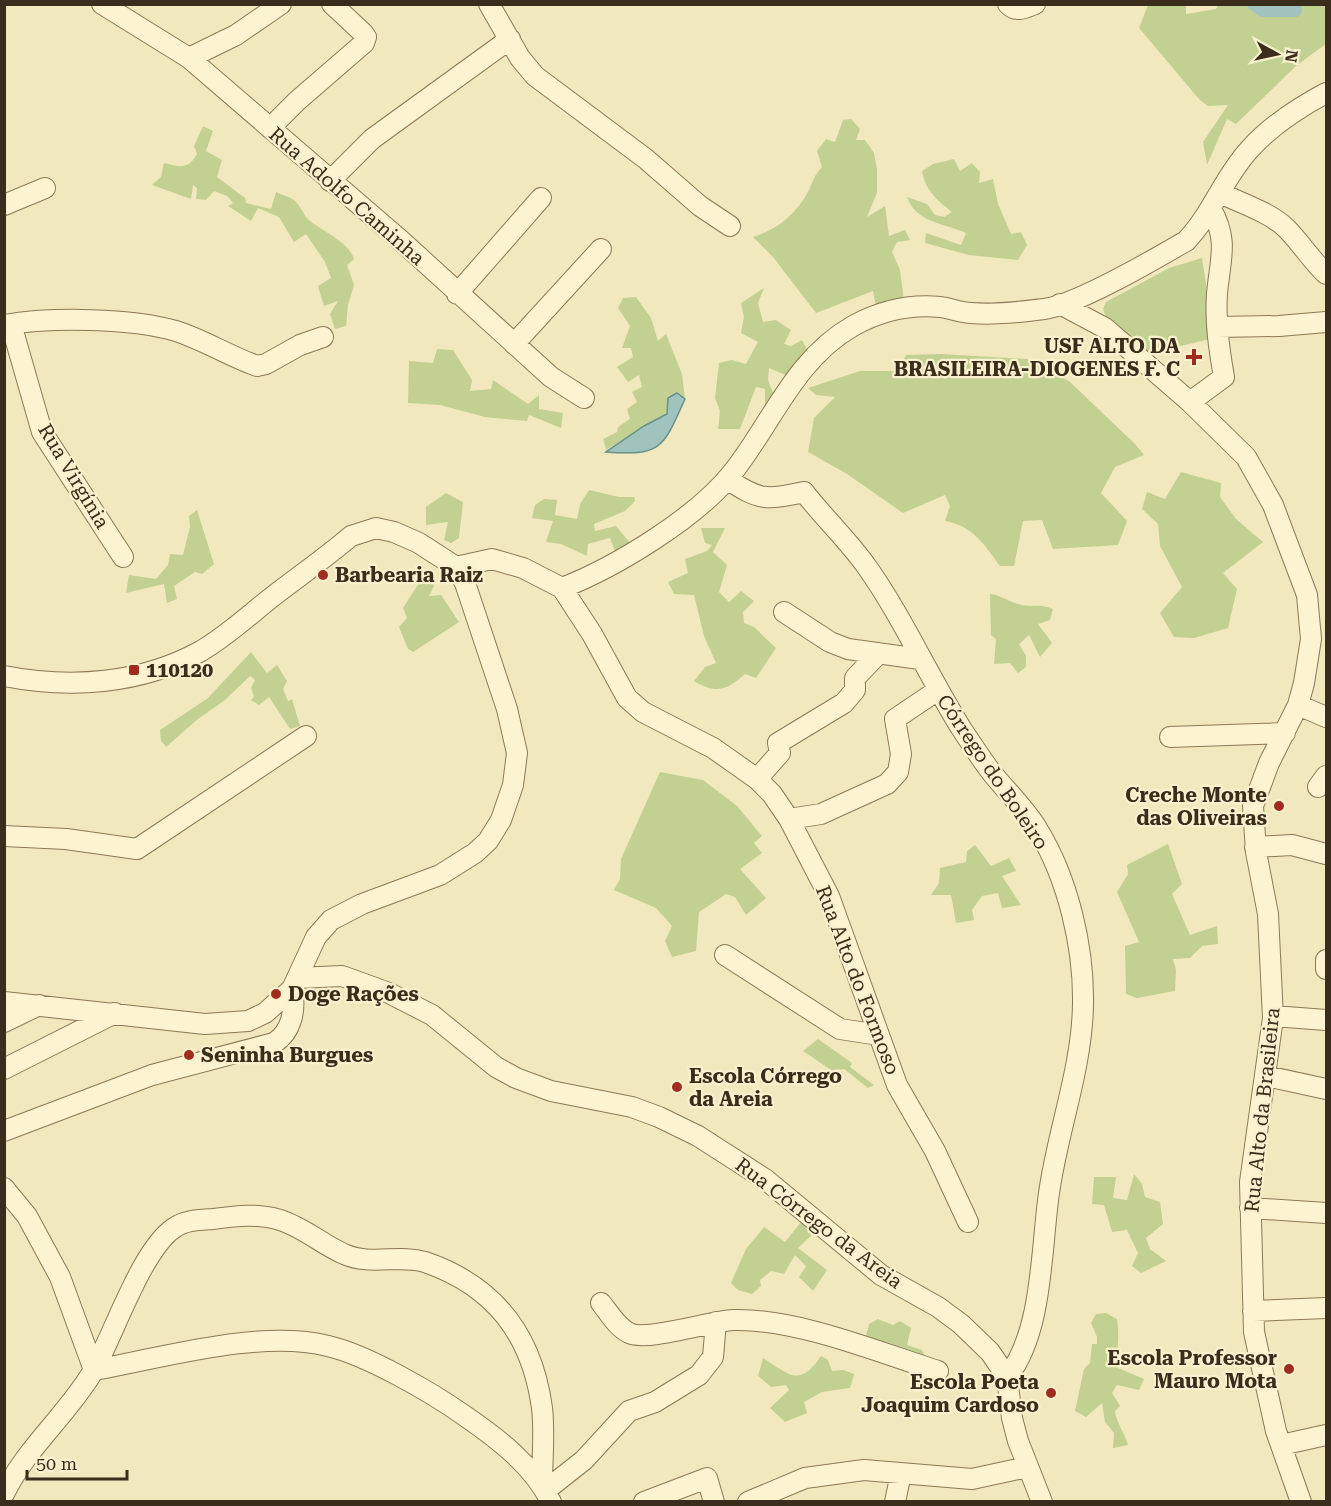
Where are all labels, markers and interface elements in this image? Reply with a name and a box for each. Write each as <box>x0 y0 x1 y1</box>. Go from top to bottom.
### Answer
north arrow <box>1247 24 1307 84</box>
text: N <box>1281 49 1302 63</box>
street label: Rua Adolfo Caminha <box>264 122 430 270</box>
place label: USF ALTO DA BRASILEIRA-DIOGENES F. C <box>894 334 1181 381</box>
marker: USF ALTO DA BRASILEIRA-DIOGENES F. C <box>1185 348 1203 366</box>
street label: Rua Virgínia <box>33 419 115 533</box>
place label: Barbearia Raiz <box>335 563 483 587</box>
marker: Barbearia Raiz <box>316 568 330 582</box>
place label: 110120 <box>146 658 213 682</box>
marker: 110120 <box>127 663 141 677</box>
street label: Córrego do Boleiro <box>932 690 1054 854</box>
place label: Creche Monte das Oliveiras <box>1125 783 1267 830</box>
marker: Creche Monte das Oliveiras <box>1272 799 1286 813</box>
street label: Rua Alto do Formoso <box>811 882 905 1078</box>
place label: Doge Rações <box>288 982 419 1006</box>
marker: Doge Rações <box>269 987 283 1001</box>
street label: Rua Alto da Brasileira <box>1239 1006 1285 1214</box>
place label: Seninha Burgues <box>201 1043 373 1067</box>
marker: Seninha Burgues <box>182 1048 196 1062</box>
place label: Escola Córrego da Areia <box>689 1064 842 1111</box>
marker: Escola Córrego da Areia <box>670 1080 684 1094</box>
street label: Rua Córrego da Areia <box>731 1152 907 1294</box>
place label: Escola Professor Mauro Mota <box>1107 1346 1277 1393</box>
marker: Escola Professor Mauro Mota <box>1282 1362 1296 1376</box>
place label: Escola Poeta Joaquim Cardoso <box>861 1370 1039 1417</box>
marker: Escola Poeta Joaquim Cardoso <box>1044 1386 1058 1400</box>
scale bar <box>27 1443 128 1481</box>
text: 50 m <box>36 1453 77 1474</box>

